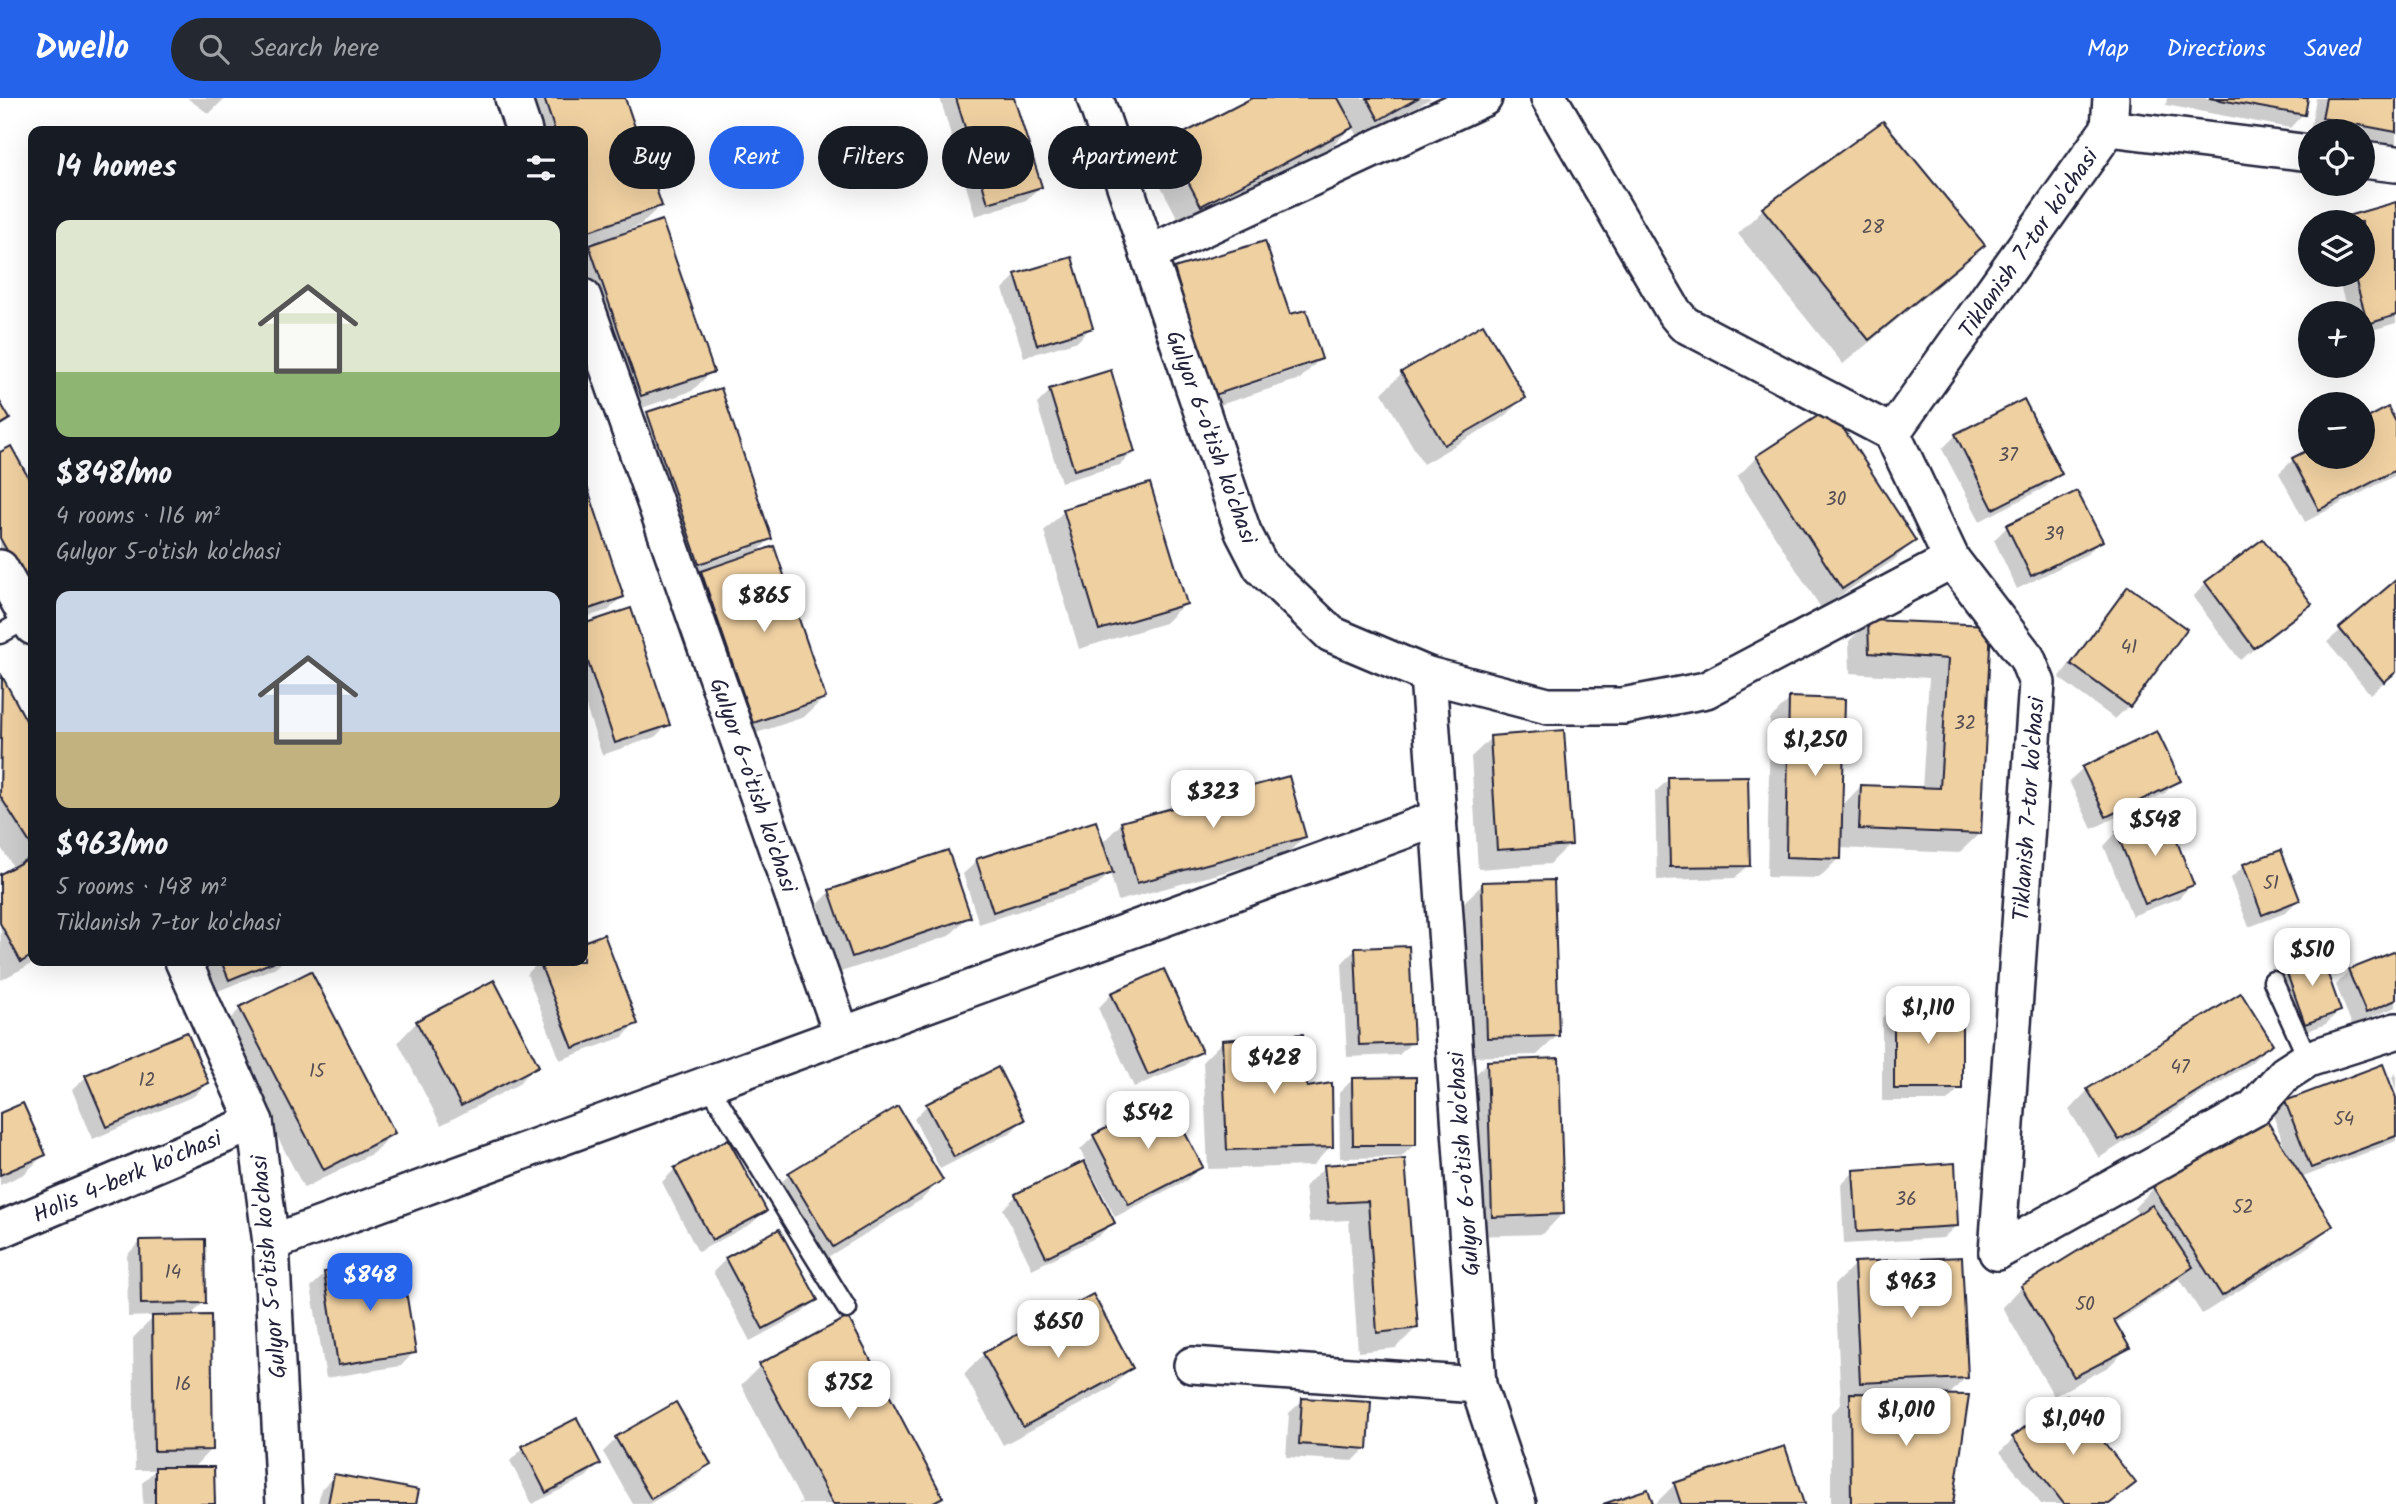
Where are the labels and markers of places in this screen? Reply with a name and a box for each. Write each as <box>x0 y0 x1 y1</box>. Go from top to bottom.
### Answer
pin: $865 <box>723 574 805 634</box>
pin: $1,250 <box>1758 718 1872 778</box>
pin: $323 <box>1172 770 1254 830</box>
pin: $548 <box>2114 798 2196 858</box>
pin: $510 <box>2271 928 2353 988</box>
pin: $1,110 <box>1871 986 1985 1046</box>
pin: $428 <box>1233 1037 1315 1096</box>
pin: $542 <box>1107 1091 1189 1151</box>
pin: $848 <box>329 1254 411 1313</box>
pin: $963 <box>1870 1260 1952 1320</box>
pin: $650 <box>1017 1300 1099 1360</box>
pin: $752 <box>808 1362 890 1421</box>
pin: $1,010 <box>1849 1388 1963 1448</box>
pin: $1,040 <box>2016 1398 2130 1457</box>

